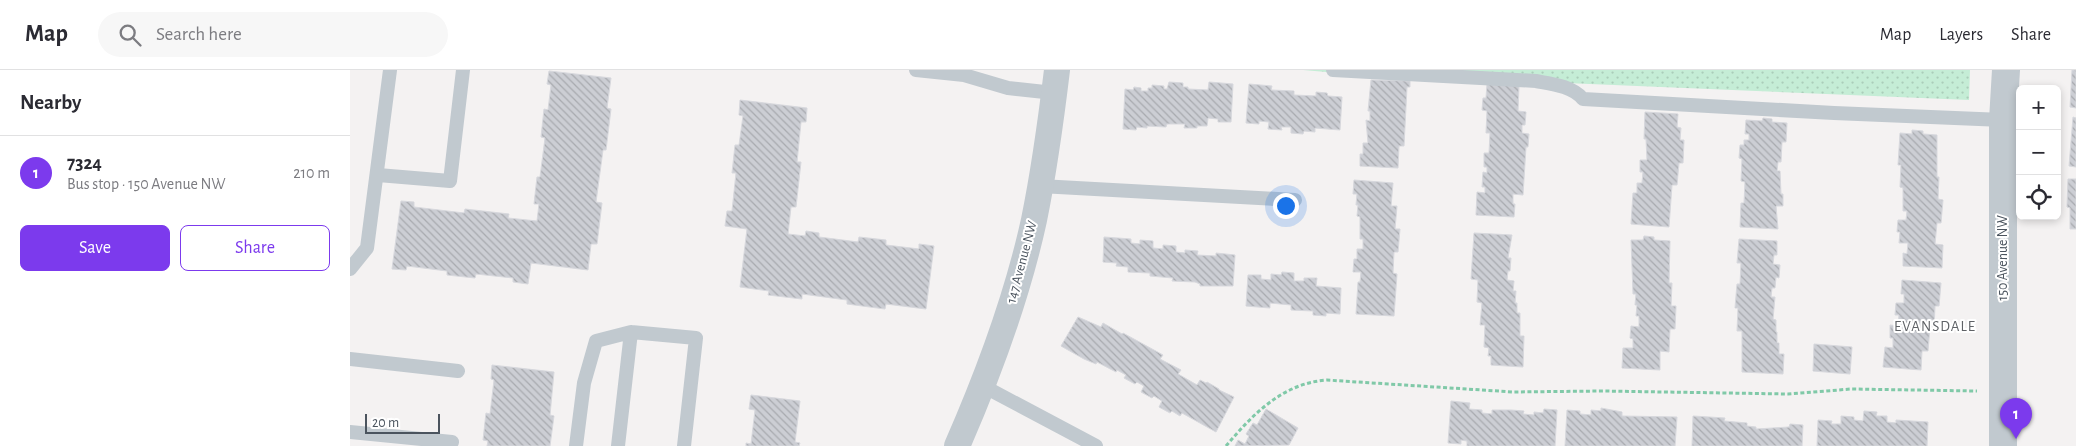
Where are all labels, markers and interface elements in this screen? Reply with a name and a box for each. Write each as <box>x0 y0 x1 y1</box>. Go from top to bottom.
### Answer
search box <box>98 12 448 57</box>
icon: search <box>116 21 144 49</box>
text: Map <box>25 22 68 46</box>
text: Search here <box>156 25 242 44</box>
text: Map <box>1880 26 1911 44</box>
text: Layers <box>1939 26 1983 44</box>
text: Share <box>2011 26 2051 44</box>
map controls <box>2016 85 2061 220</box>
button: + <box>2016 85 2061 130</box>
text: Nearby <box>20 92 81 113</box>
button: − <box>2016 130 2061 175</box>
text: 7324 <box>67 154 102 173</box>
text: 1 <box>33 165 39 181</box>
text: 210 m <box>293 165 330 181</box>
button: locate <box>2016 175 2061 220</box>
text: Bus stop · 150 Avenue NW <box>67 176 226 192</box>
your location <box>1273 193 1299 219</box>
street label: 150 Avenue NW <box>1996 215 2010 301</box>
street label: 147 Avenue NW <box>1004 219 1040 305</box>
button: Save <box>20 225 170 271</box>
button: Share <box>180 225 330 271</box>
district label: EVANSDALE <box>1894 319 1976 334</box>
pin: 1 <box>2000 398 2032 439</box>
scale bar <box>365 411 440 434</box>
text: 20 m <box>372 416 399 430</box>

